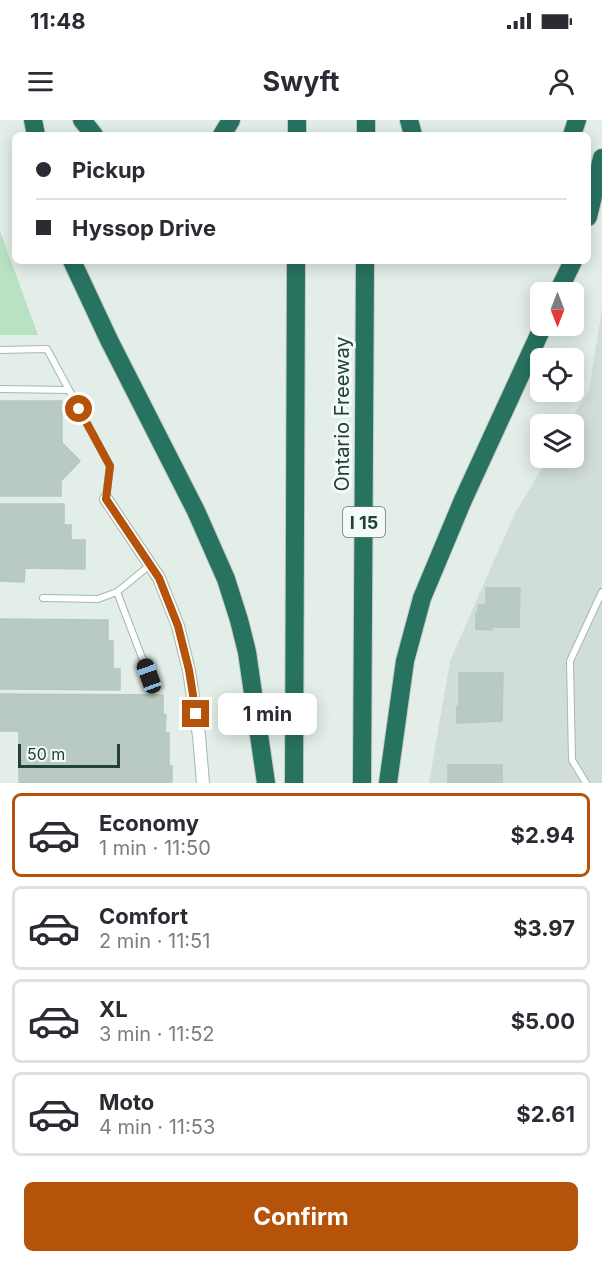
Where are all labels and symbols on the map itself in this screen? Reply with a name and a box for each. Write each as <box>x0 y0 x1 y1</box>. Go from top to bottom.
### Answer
north arrow <box>530 282 584 336</box>
street label: Ontario Freeway <box>330 336 354 492</box>
route start <box>65 395 92 422</box>
road number: I 15 <box>343 507 385 537</box>
car <box>134 656 164 696</box>
callout: 1 min <box>217 693 316 735</box>
route end <box>182 700 209 727</box>
scale bar <box>18 741 120 768</box>

